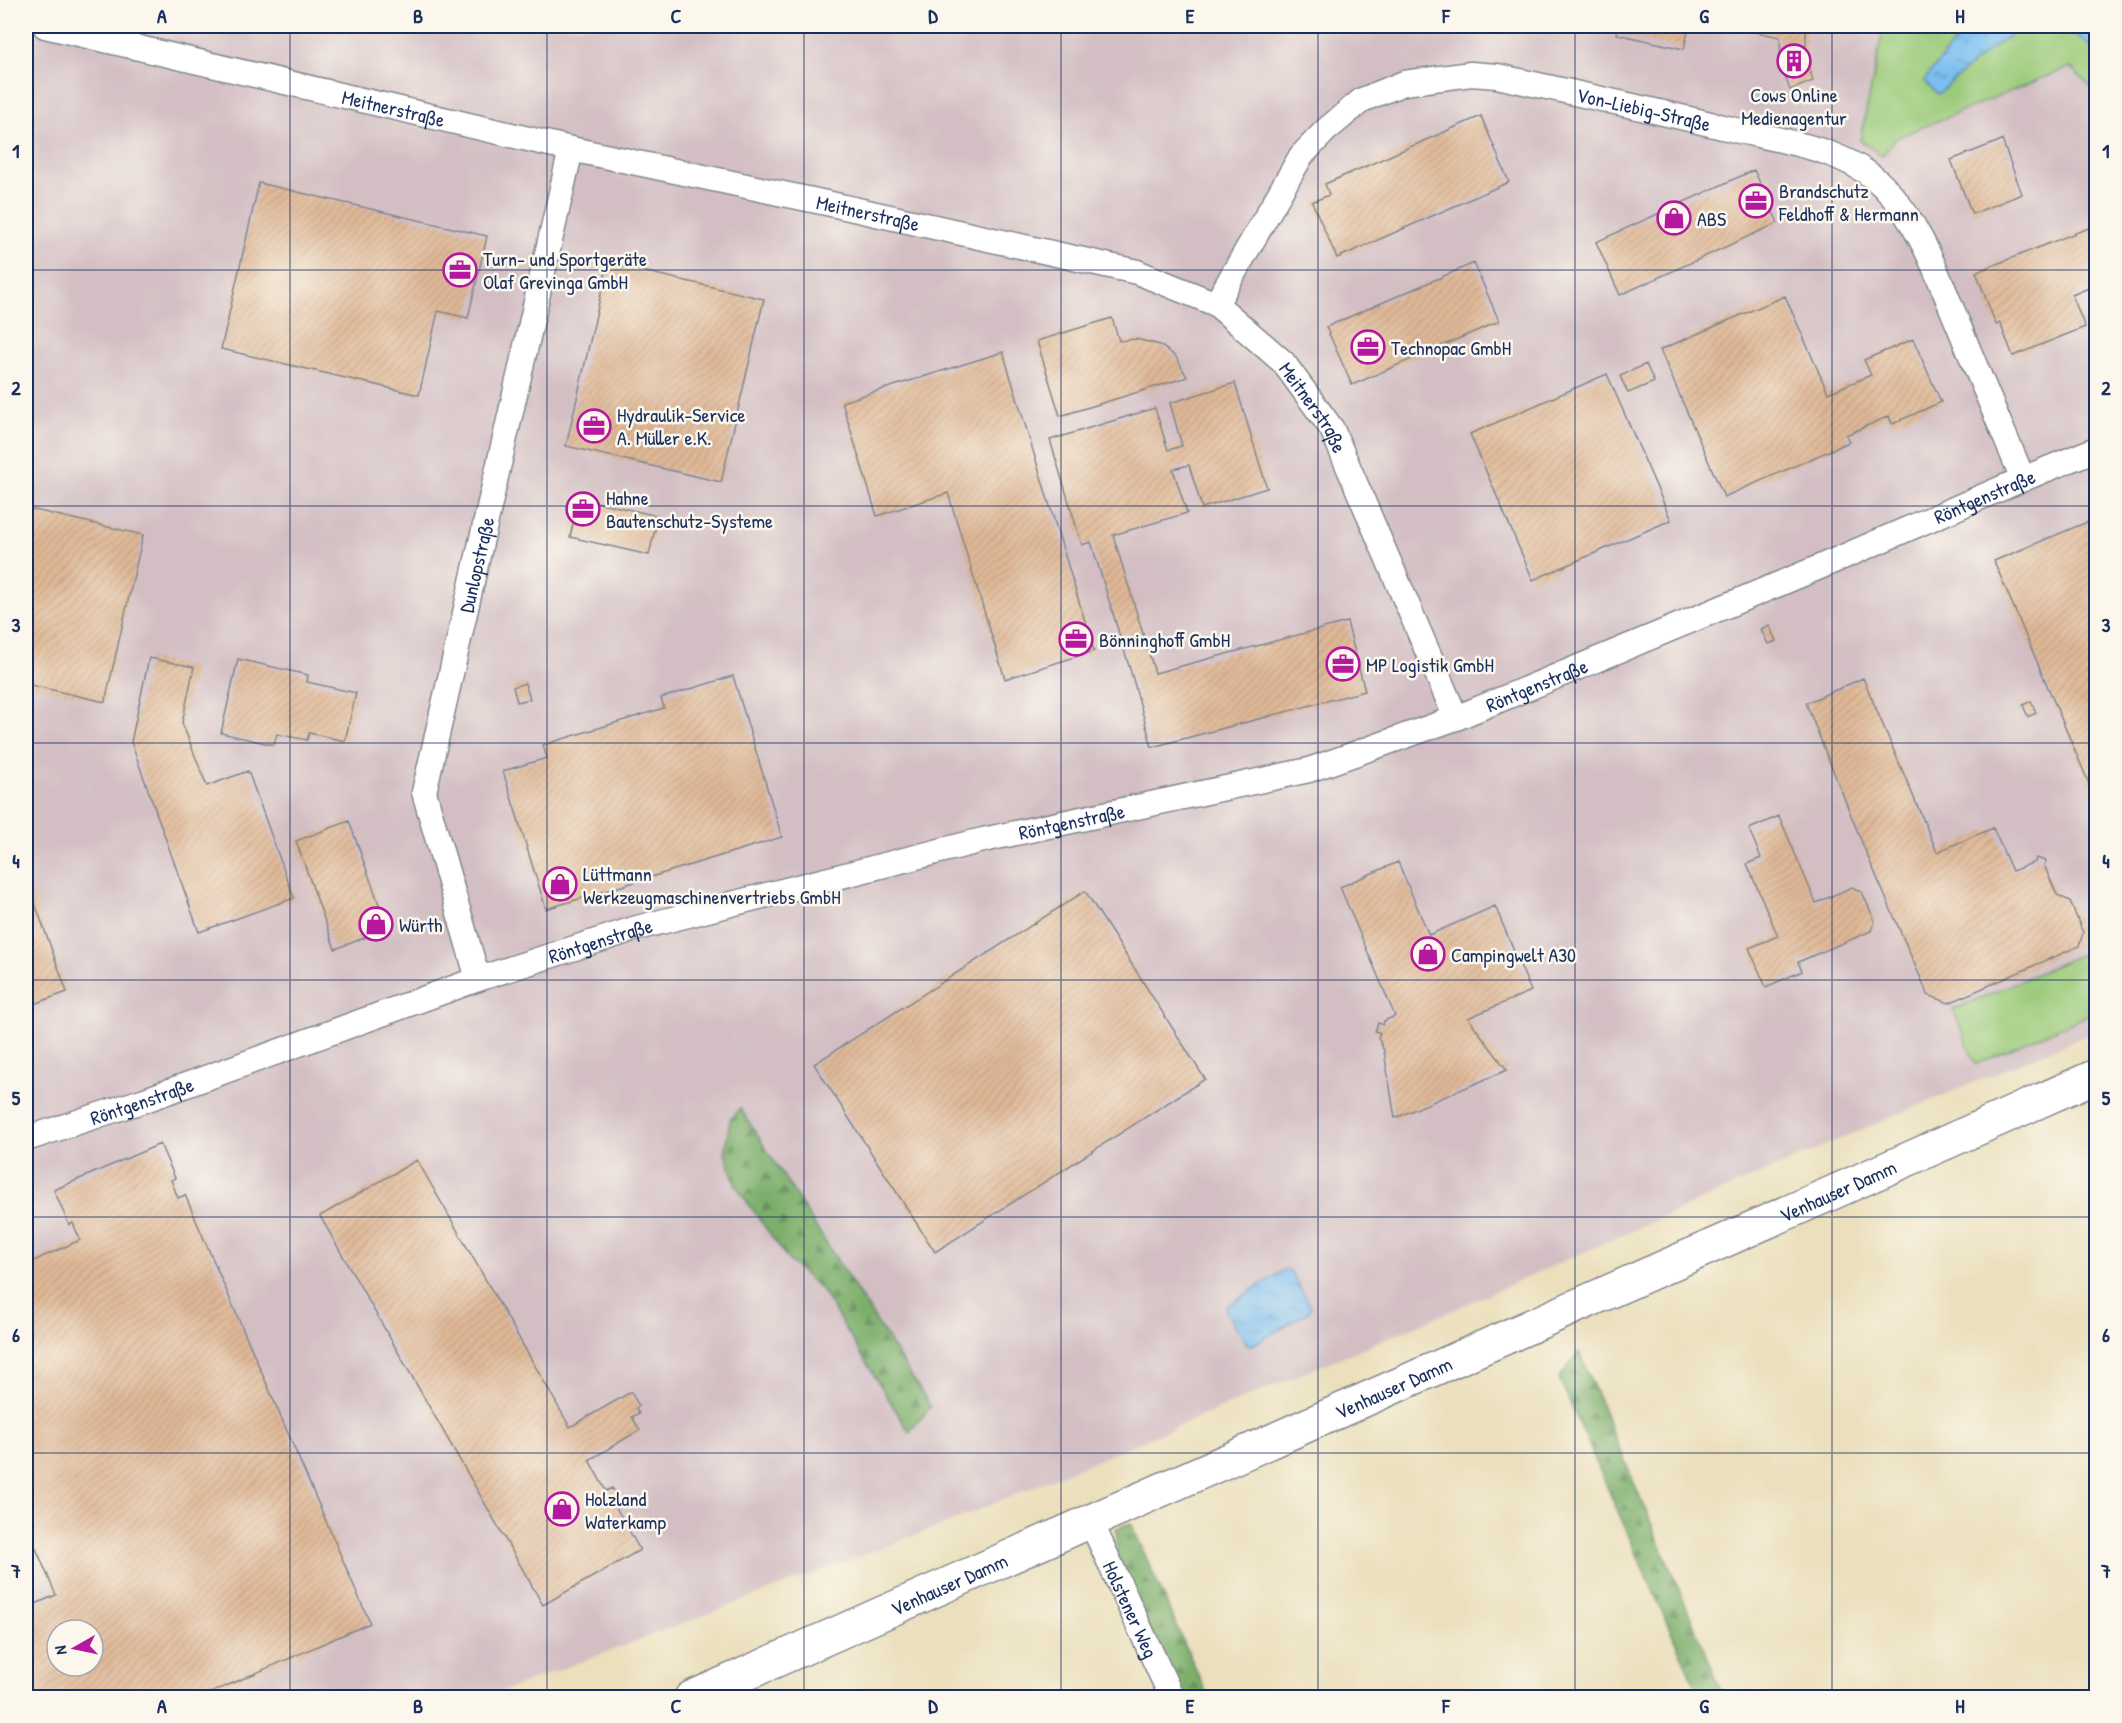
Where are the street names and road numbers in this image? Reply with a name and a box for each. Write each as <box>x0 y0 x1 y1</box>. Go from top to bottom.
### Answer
street label: Von-Liebig-Straße <box>1574 80 1714 137</box>
street label: Meitnerstraße <box>340 82 448 133</box>
street label: Meitnerstraße <box>814 188 922 237</box>
street label: Meitnerstraße <box>1274 356 1354 456</box>
street label: Röntgenstraße <box>1929 462 2039 530</box>
street label: Dunlopstraße <box>452 514 500 615</box>
street label: Röntgenstraße <box>1482 651 1591 718</box>
street label: Röntgenstraße <box>1016 796 1127 846</box>
street label: Röntgenstraße <box>545 911 655 969</box>
street label: Röntgenstraße <box>87 1070 197 1131</box>
street label: Venhauser Damm <box>1775 1153 1900 1228</box>
street label: Venhauser Damm <box>1331 1349 1456 1425</box>
street label: Venhauser Damm <box>886 1546 1012 1622</box>
street label: Holstener Weg <box>1097 1556 1165 1662</box>

